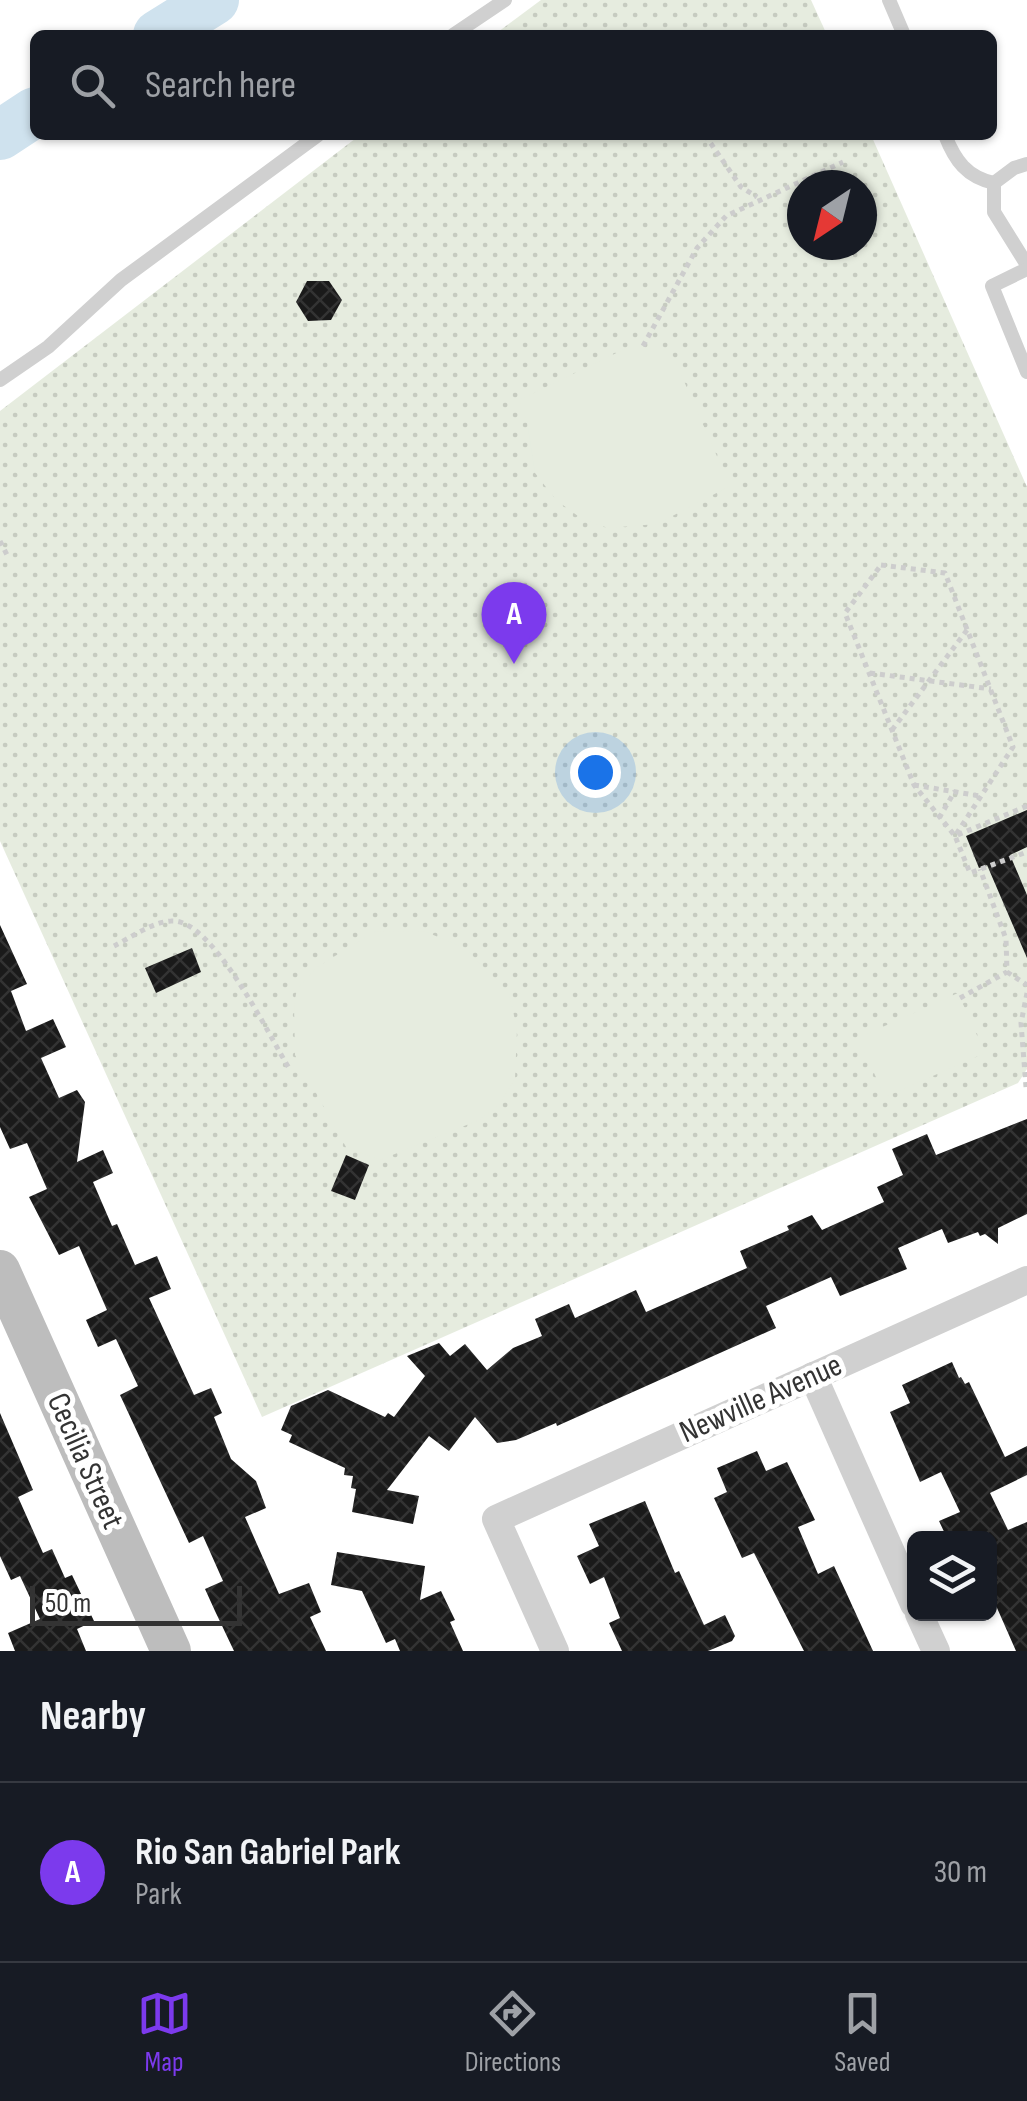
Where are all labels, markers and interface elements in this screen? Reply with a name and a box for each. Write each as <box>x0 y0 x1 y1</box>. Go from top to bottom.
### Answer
search box <box>30 30 997 140</box>
icon: search <box>65 58 120 113</box>
text: Search here <box>145 63 296 108</box>
north arrow <box>787 170 877 260</box>
pin: A <box>482 582 546 664</box>
your location <box>570 747 621 798</box>
street label: Newville Avenue <box>674 1346 848 1452</box>
street label: Cecilia Street <box>38 1387 132 1535</box>
map controls <box>907 1531 997 1621</box>
button: layers <box>907 1531 997 1621</box>
scale bar <box>30 1581 242 1626</box>
text: 50 m <box>45 1587 91 1620</box>
text: Nearby <box>40 1691 146 1742</box>
text: Rio San Gabriel Park <box>135 1830 401 1875</box>
text: A <box>65 1853 80 1892</box>
text: 30 m <box>934 1853 987 1892</box>
text: Park <box>135 1875 182 1914</box>
tab: Map <box>137 1986 192 2079</box>
tab: Directions <box>465 1986 561 2079</box>
tab: Saved <box>834 1986 890 2079</box>

